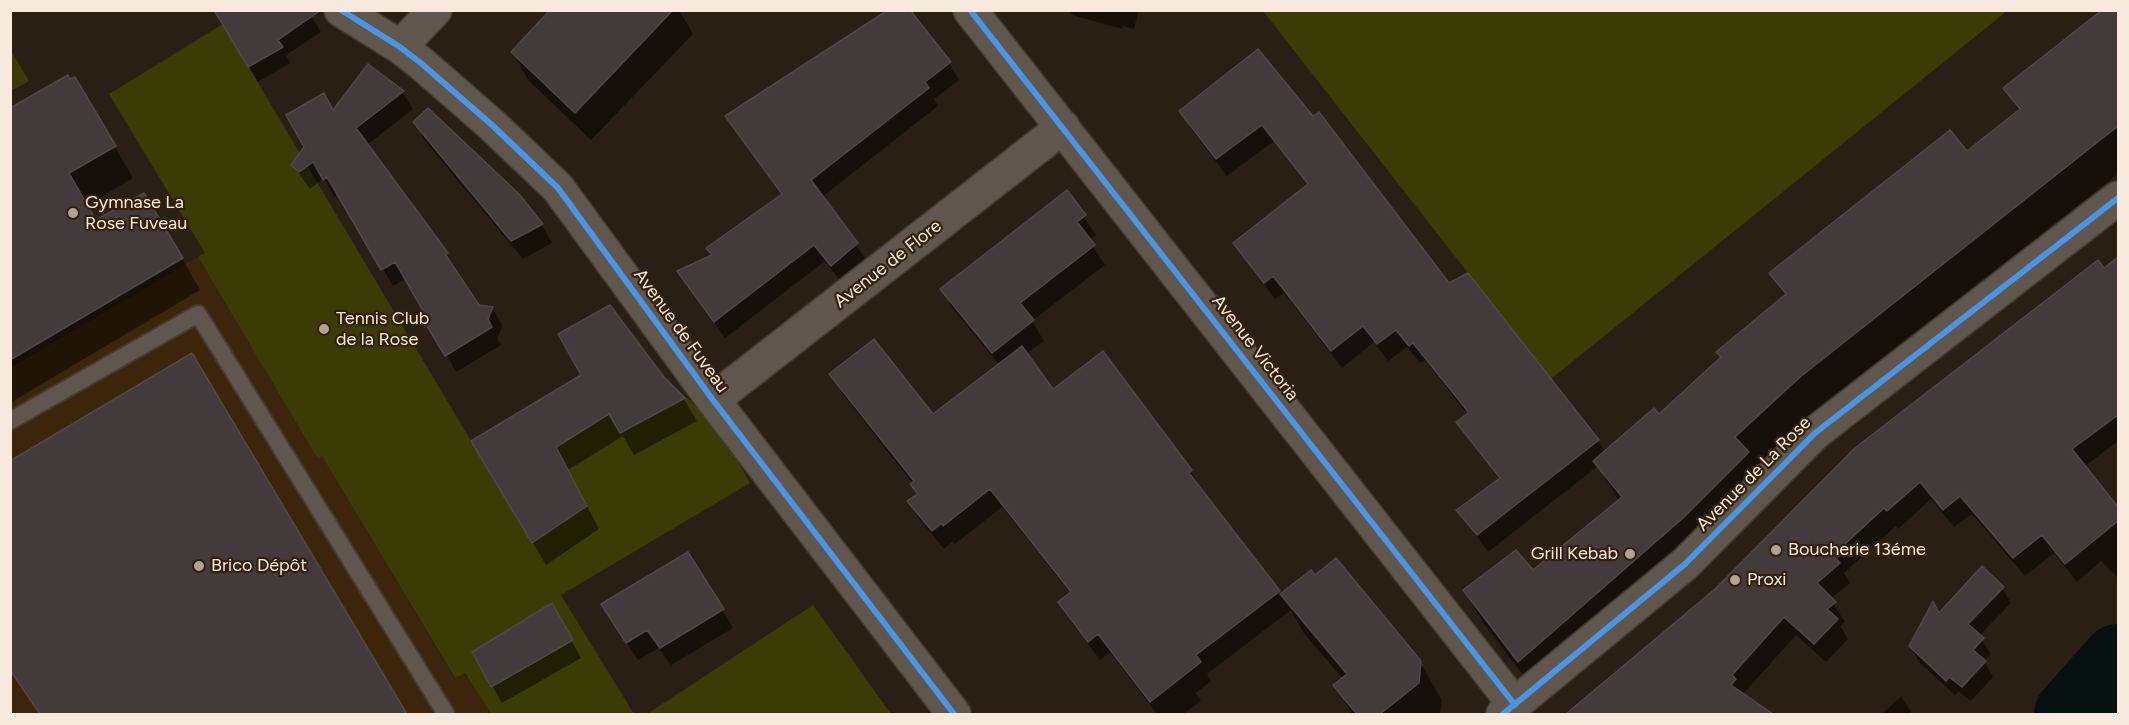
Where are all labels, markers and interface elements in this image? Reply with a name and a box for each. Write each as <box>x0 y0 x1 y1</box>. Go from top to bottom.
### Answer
place label: Gymnase La Rose Fuveau <box>85 192 187 234</box>
marker: Gymnase La Rose Fuveau <box>66 206 80 220</box>
street label: Avenue de Flore <box>830 215 946 313</box>
street label: Avenue de Fuveau <box>629 265 733 397</box>
street label: Avenue Victoria <box>1207 291 1303 405</box>
place label: Tennis Club de la Rose <box>336 308 429 350</box>
marker: Tennis Club de la Rose <box>317 322 331 336</box>
street label: Avenue de La Rose <box>1692 412 1816 536</box>
place label: Boucherie 13éme <box>1788 539 1926 561</box>
place label: Grill Kebab <box>1531 543 1618 565</box>
marker: Boucherie 13éme <box>1769 543 1783 557</box>
marker: Grill Kebab <box>1623 547 1637 561</box>
place label: Brico Dépôt <box>211 555 307 577</box>
marker: Brico Dépôt <box>192 559 206 573</box>
place label: Proxi <box>1747 569 1787 591</box>
marker: Proxi <box>1728 573 1742 587</box>

